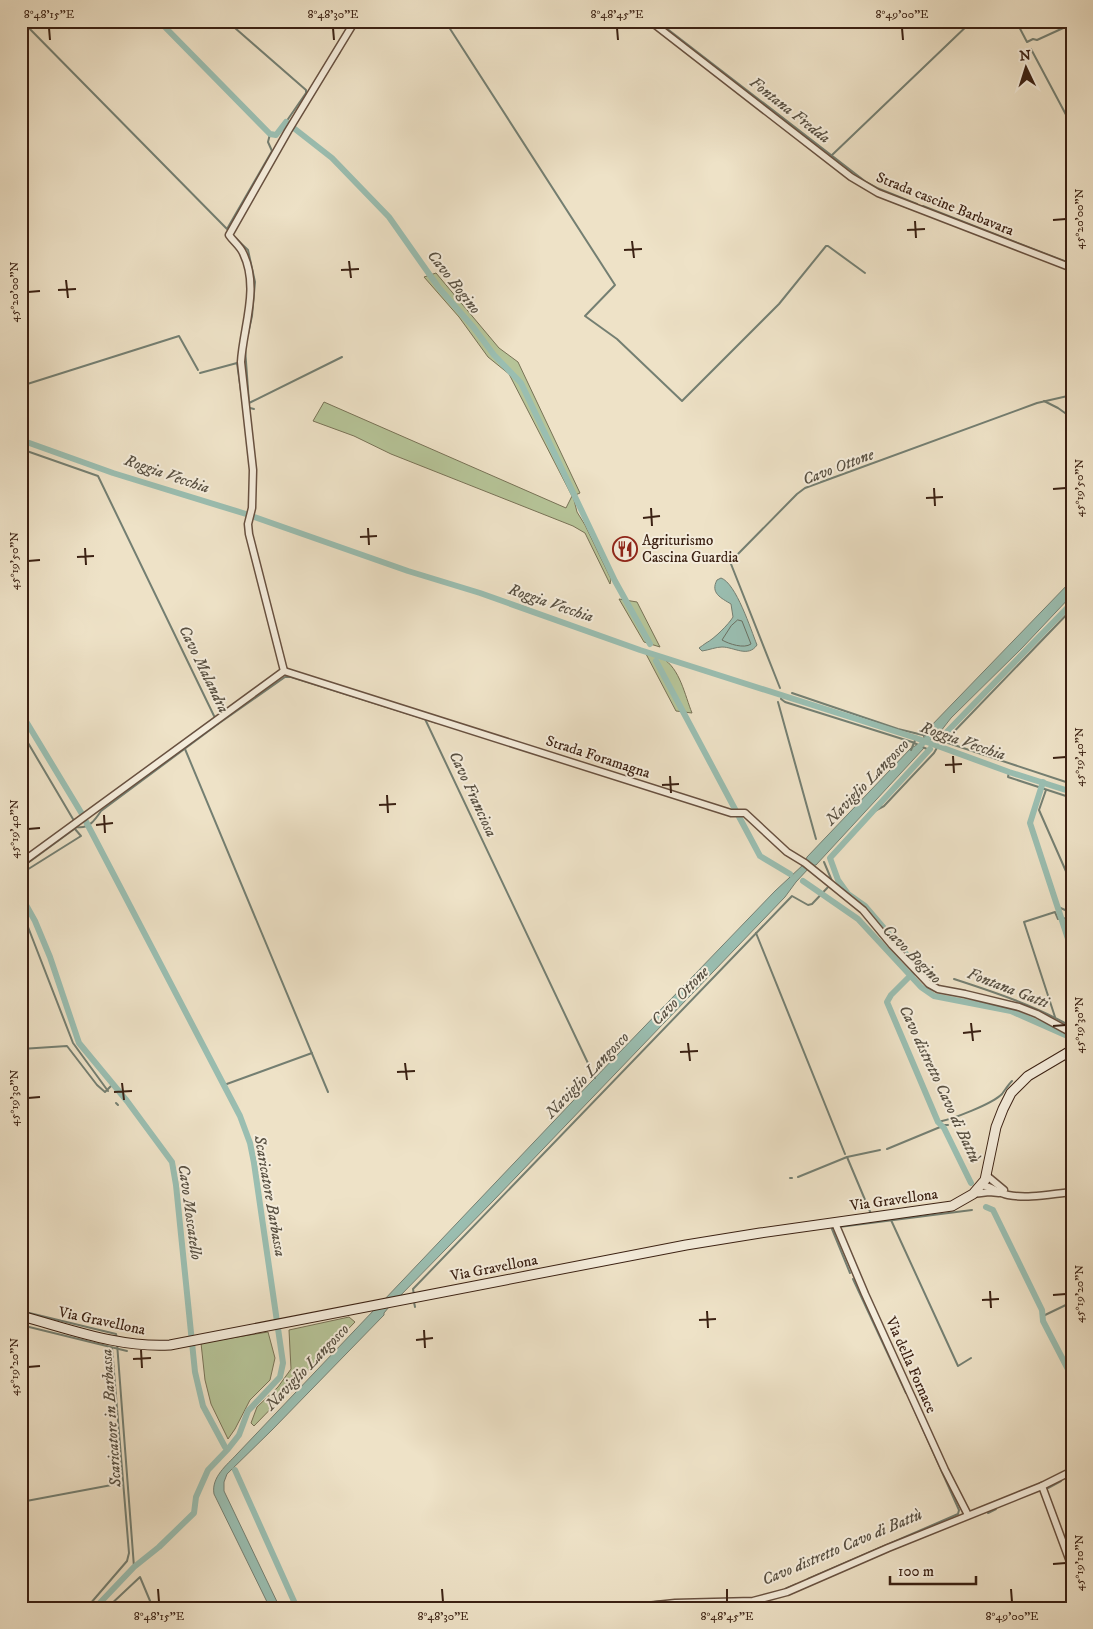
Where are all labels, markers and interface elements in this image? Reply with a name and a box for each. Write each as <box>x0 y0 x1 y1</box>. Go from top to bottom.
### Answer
text: 8°48'15"E <box>24 7 75 22</box>
text: 8°48'30"E <box>307 7 359 22</box>
text: 8°48'45"E <box>590 7 644 22</box>
text: 8°49'00"E <box>875 7 929 22</box>
north arrow <box>1000 42 1050 92</box>
text: N <box>1019 47 1032 65</box>
water label: Fontana Fredda <box>746 72 834 148</box>
street label: Strada cascine Barbavara <box>873 168 1017 241</box>
text: 45°20'00"N <box>1072 188 1087 249</box>
water label: Cavo Bogino <box>423 246 485 318</box>
text: 45°20'00"N <box>7 261 22 322</box>
water label: Cavo Ottone <box>800 444 877 490</box>
water label: Roggia Vecchia <box>121 450 212 498</box>
text: 45°19'50"N <box>1072 459 1087 517</box>
place label: Agriturismo Cascina Guardia <box>642 531 739 567</box>
text: 45°19'50"N <box>7 532 22 590</box>
restaurant icon: Agriturismo Cascina Guardia <box>612 536 638 562</box>
water label: Roggia Vecchia <box>505 579 596 627</box>
water label: Cavo Malandra <box>174 622 234 716</box>
water label: Roggia Vecchia <box>917 717 1008 765</box>
text: 45°19'40"N <box>1072 727 1087 787</box>
street label: Strada Foramagna <box>543 731 653 783</box>
water label: Naviglio Langosco <box>820 734 913 830</box>
water label: Cavo Franciosa <box>444 748 502 840</box>
text: 45°19'40"N <box>7 799 22 859</box>
water label: Cavo Bogino <box>878 920 946 988</box>
water label: Cavo Ottone <box>647 962 714 1030</box>
water label: Fontana Gatti <box>964 963 1052 1013</box>
text: 45°19'30"N <box>1072 996 1087 1053</box>
water label: Cavo distretto Cavo di Battù <box>895 1002 985 1166</box>
water label: Naviglio Langosco <box>540 1027 633 1123</box>
text: 45°19'30"N <box>7 1069 22 1126</box>
water label: Scaricatore Barbassa <box>249 1133 291 1258</box>
water label: Cavo Moscatello <box>173 1163 207 1261</box>
street label: Via Gravellona <box>848 1184 940 1216</box>
street label: Via Gravellona <box>448 1250 540 1286</box>
text: 45°19'20"N <box>1072 1265 1087 1323</box>
street label: Via Gravellona <box>56 1302 148 1340</box>
street label: Via della Fornace <box>881 1313 941 1416</box>
water label: Naviglio Langosco <box>260 1319 353 1415</box>
text: 45°19'20"N <box>7 1338 22 1396</box>
water label: Scaricatore in Barbassa <box>96 1348 126 1489</box>
water label: Cavo distretto Cavo di Battù <box>759 1504 925 1590</box>
text: 45°19'10"N <box>1072 1535 1087 1591</box>
scale bar <box>890 1554 977 1586</box>
text: 100 m <box>898 1562 934 1581</box>
text: 8°48'15"E <box>134 1609 185 1624</box>
text: 8°48'30"E <box>417 1609 469 1624</box>
text: 8°48'45"E <box>700 1609 754 1624</box>
text: 8°49'00"E <box>985 1609 1039 1624</box>

